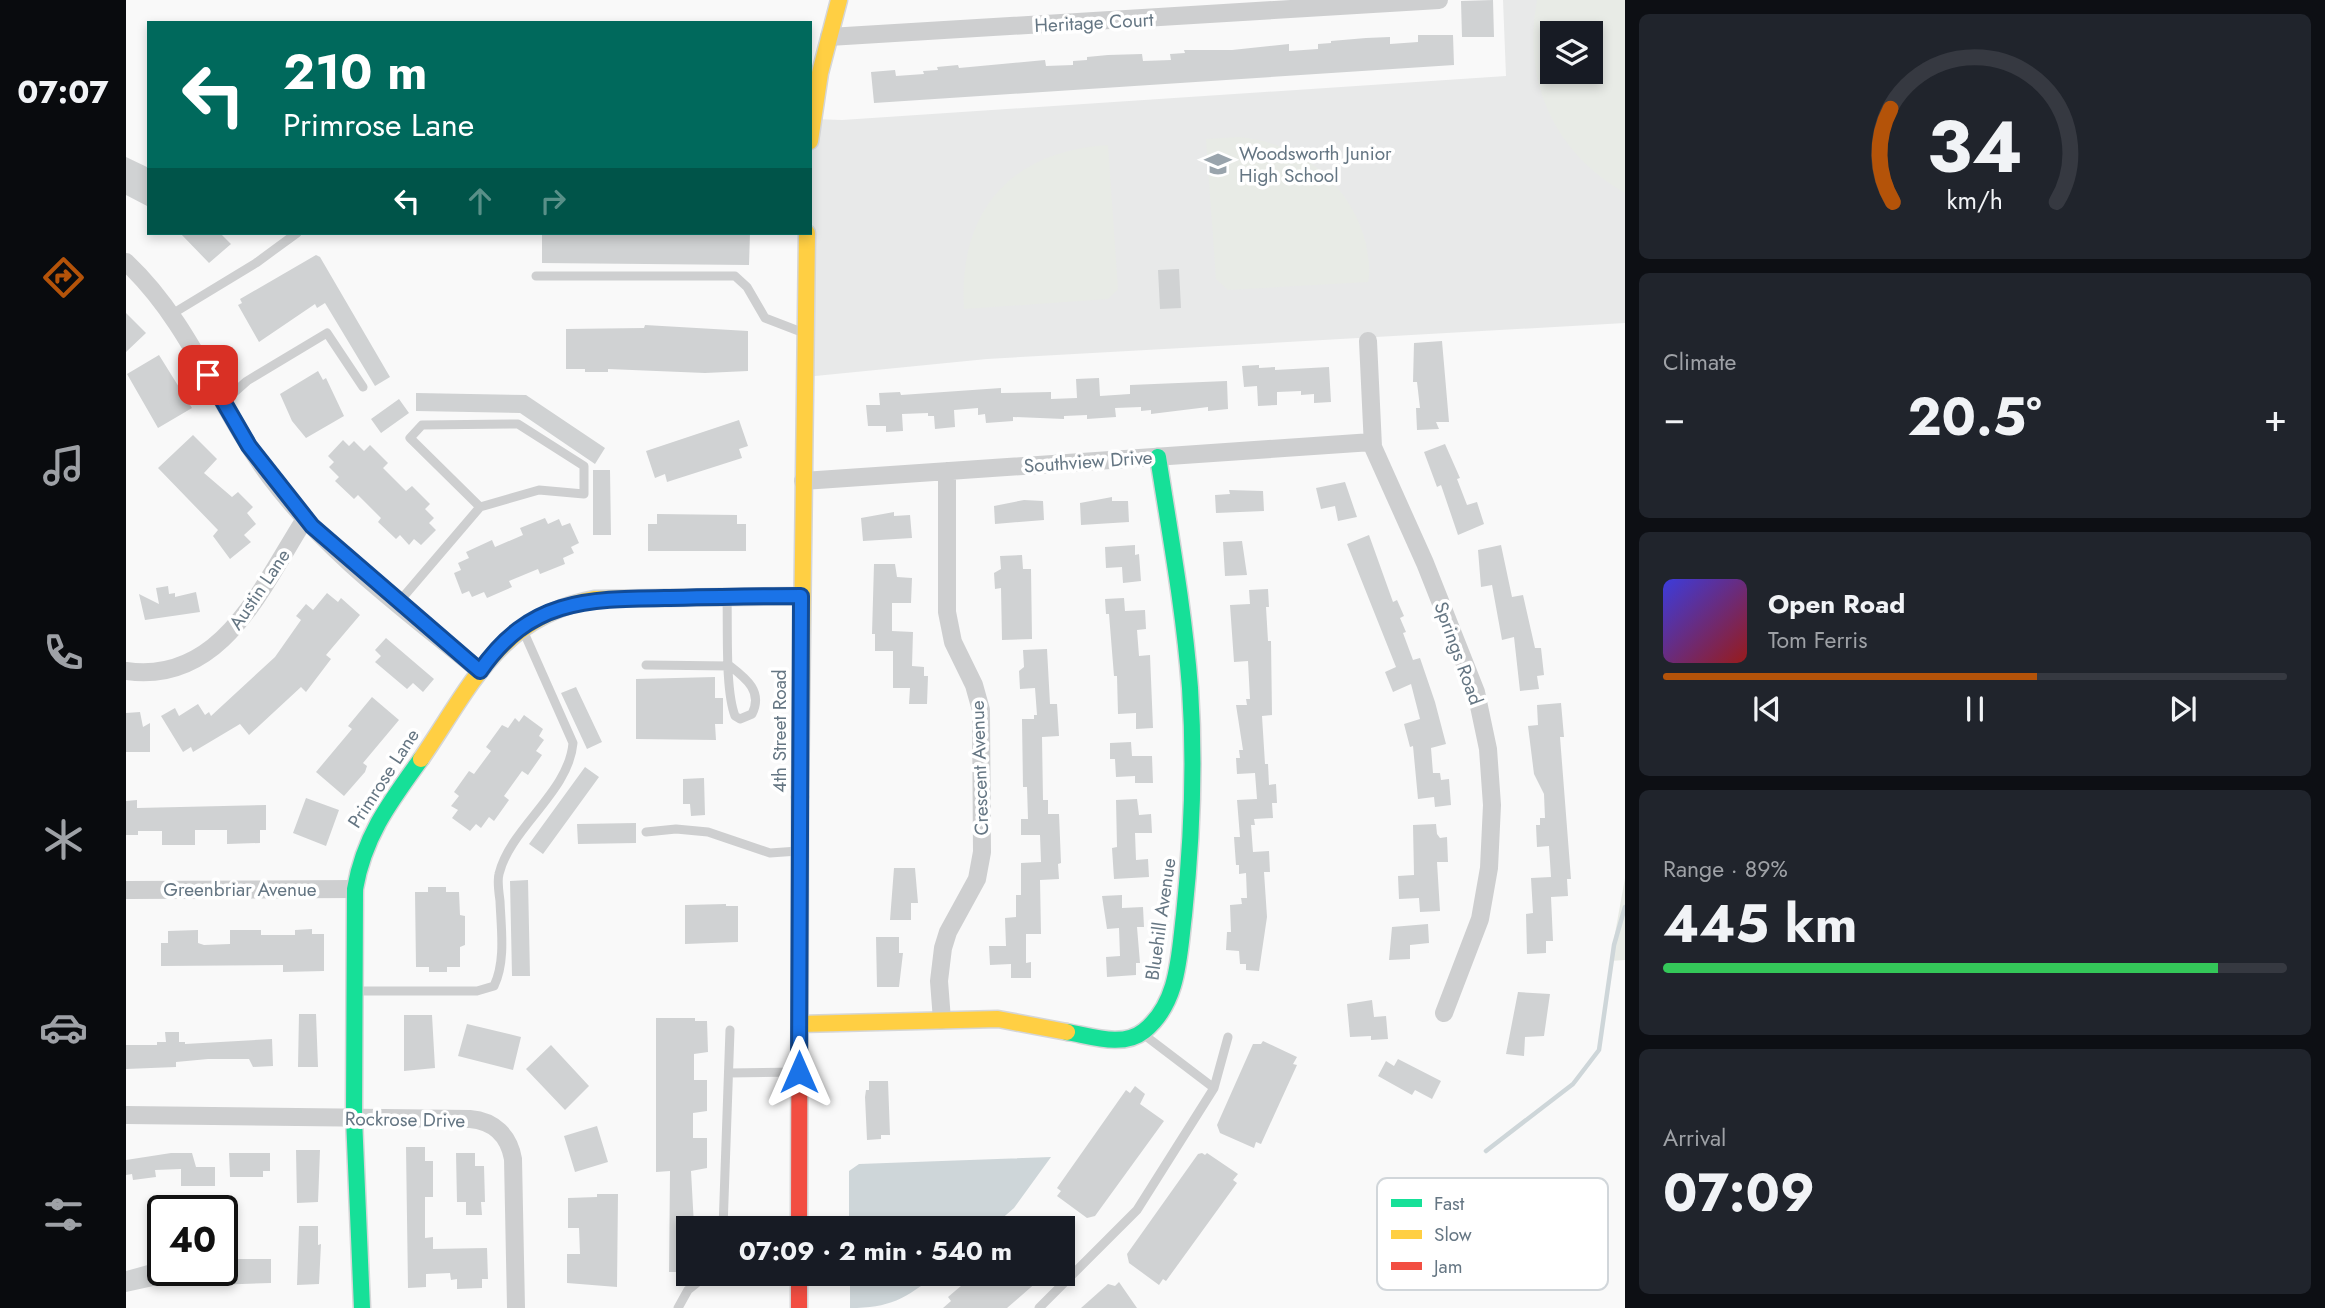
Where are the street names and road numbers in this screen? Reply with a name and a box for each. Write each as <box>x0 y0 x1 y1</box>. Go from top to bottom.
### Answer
street label: Heritage Court <box>1034 6 1155 39</box>
street label: Southview Drive <box>1023 444 1153 479</box>
street label: Austin Lane <box>222 543 297 635</box>
street label: Springs Road <box>1427 598 1490 708</box>
street label: 4th Street Road <box>766 669 793 793</box>
street label: Crescent Avenue <box>964 700 995 836</box>
street label: Primrose Lane <box>341 723 426 833</box>
street label: Bluehill Avenue <box>1139 856 1182 982</box>
street label: Greenbriar Avenue <box>163 876 317 903</box>
street label: Rockrose Drive <box>345 1105 466 1134</box>

